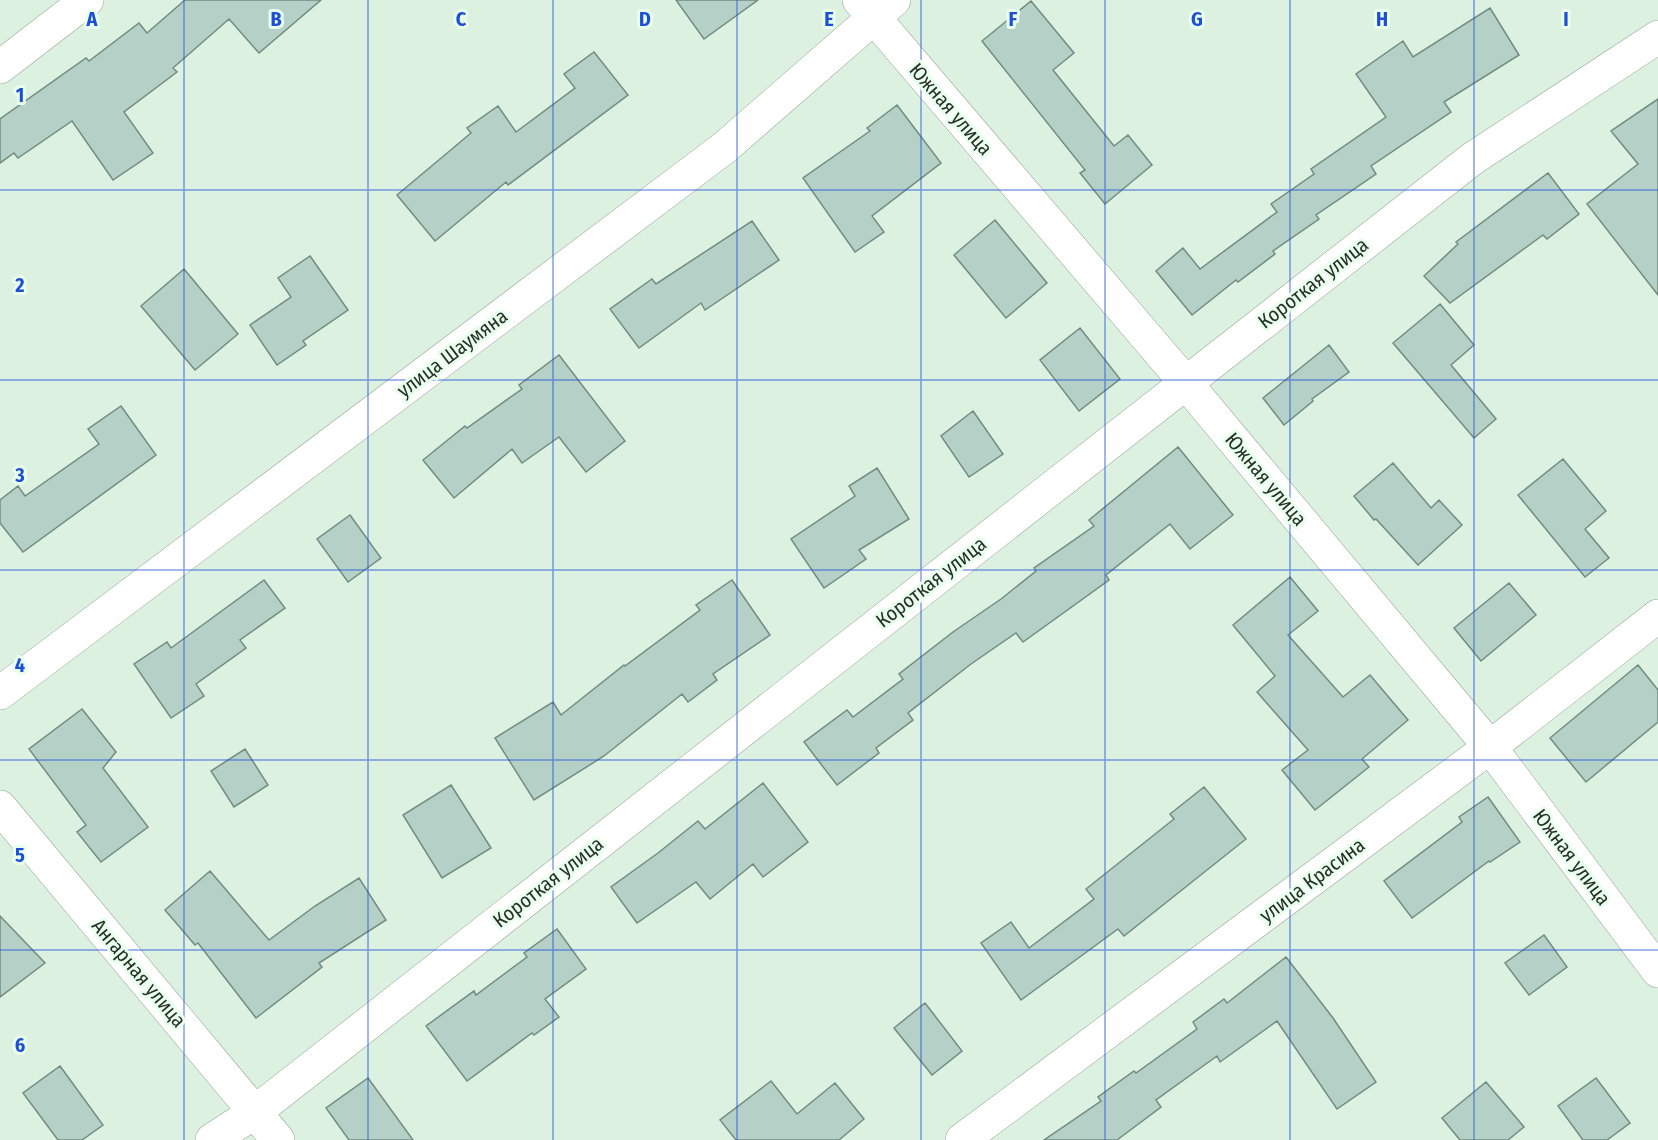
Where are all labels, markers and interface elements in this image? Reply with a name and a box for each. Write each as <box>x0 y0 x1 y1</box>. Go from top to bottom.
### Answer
text: A <box>86 7 99 31</box>
text: B <box>270 7 282 31</box>
text: C <box>456 7 467 31</box>
text: D <box>639 7 651 31</box>
text: E <box>824 7 834 31</box>
text: F <box>1009 7 1018 31</box>
text: G <box>1191 7 1203 31</box>
text: H <box>1376 7 1388 31</box>
text: I <box>1563 7 1569 31</box>
street label: Южная улица <box>905 58 997 160</box>
text: 1 <box>16 83 24 107</box>
street label: Короткая улица <box>1253 232 1373 334</box>
text: 2 <box>14 273 25 297</box>
street label: улица Шаумяна <box>392 304 512 402</box>
street label: Южная улица <box>1220 428 1312 530</box>
text: 3 <box>14 463 25 487</box>
street label: Короткая улица <box>871 531 991 633</box>
text: 4 <box>15 653 25 677</box>
street label: Южная улица <box>1528 804 1616 910</box>
street label: Короткая улица <box>488 831 608 933</box>
street label: улица Красина <box>1255 833 1369 927</box>
text: 5 <box>15 843 25 867</box>
street label: Ангарная улица <box>87 914 191 1032</box>
text: 6 <box>15 1033 25 1057</box>

